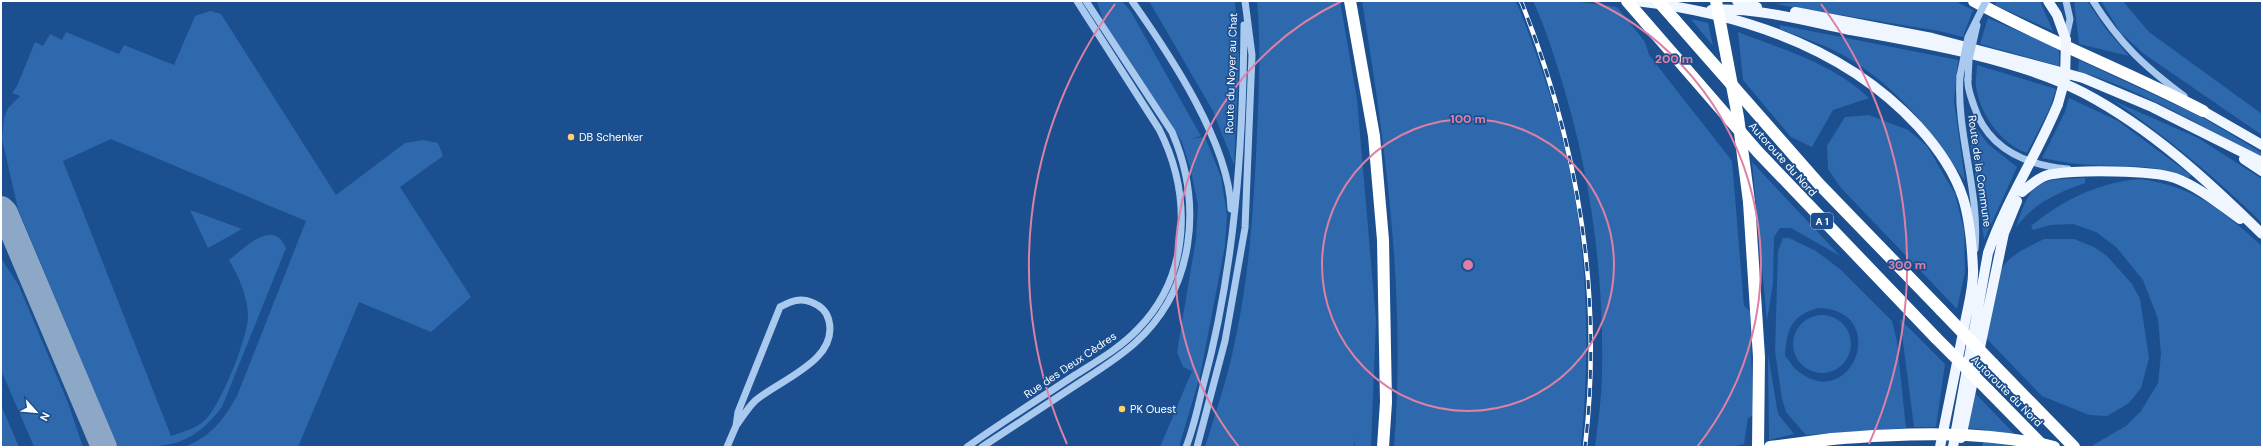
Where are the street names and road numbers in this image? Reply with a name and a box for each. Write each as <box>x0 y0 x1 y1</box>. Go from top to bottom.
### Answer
street label: Route du Noyer au Chat <box>1222 12 1240 134</box>
street label: Route de la Commune <box>1965 114 1995 228</box>
street label: Autoroute du Nord <box>1746 119 1820 199</box>
road number: A 1 <box>1811 213 1833 229</box>
street label: Rue des Deux Cèdres <box>1021 329 1119 401</box>
street label: Autoroute du Nord <box>1968 352 2046 430</box>

